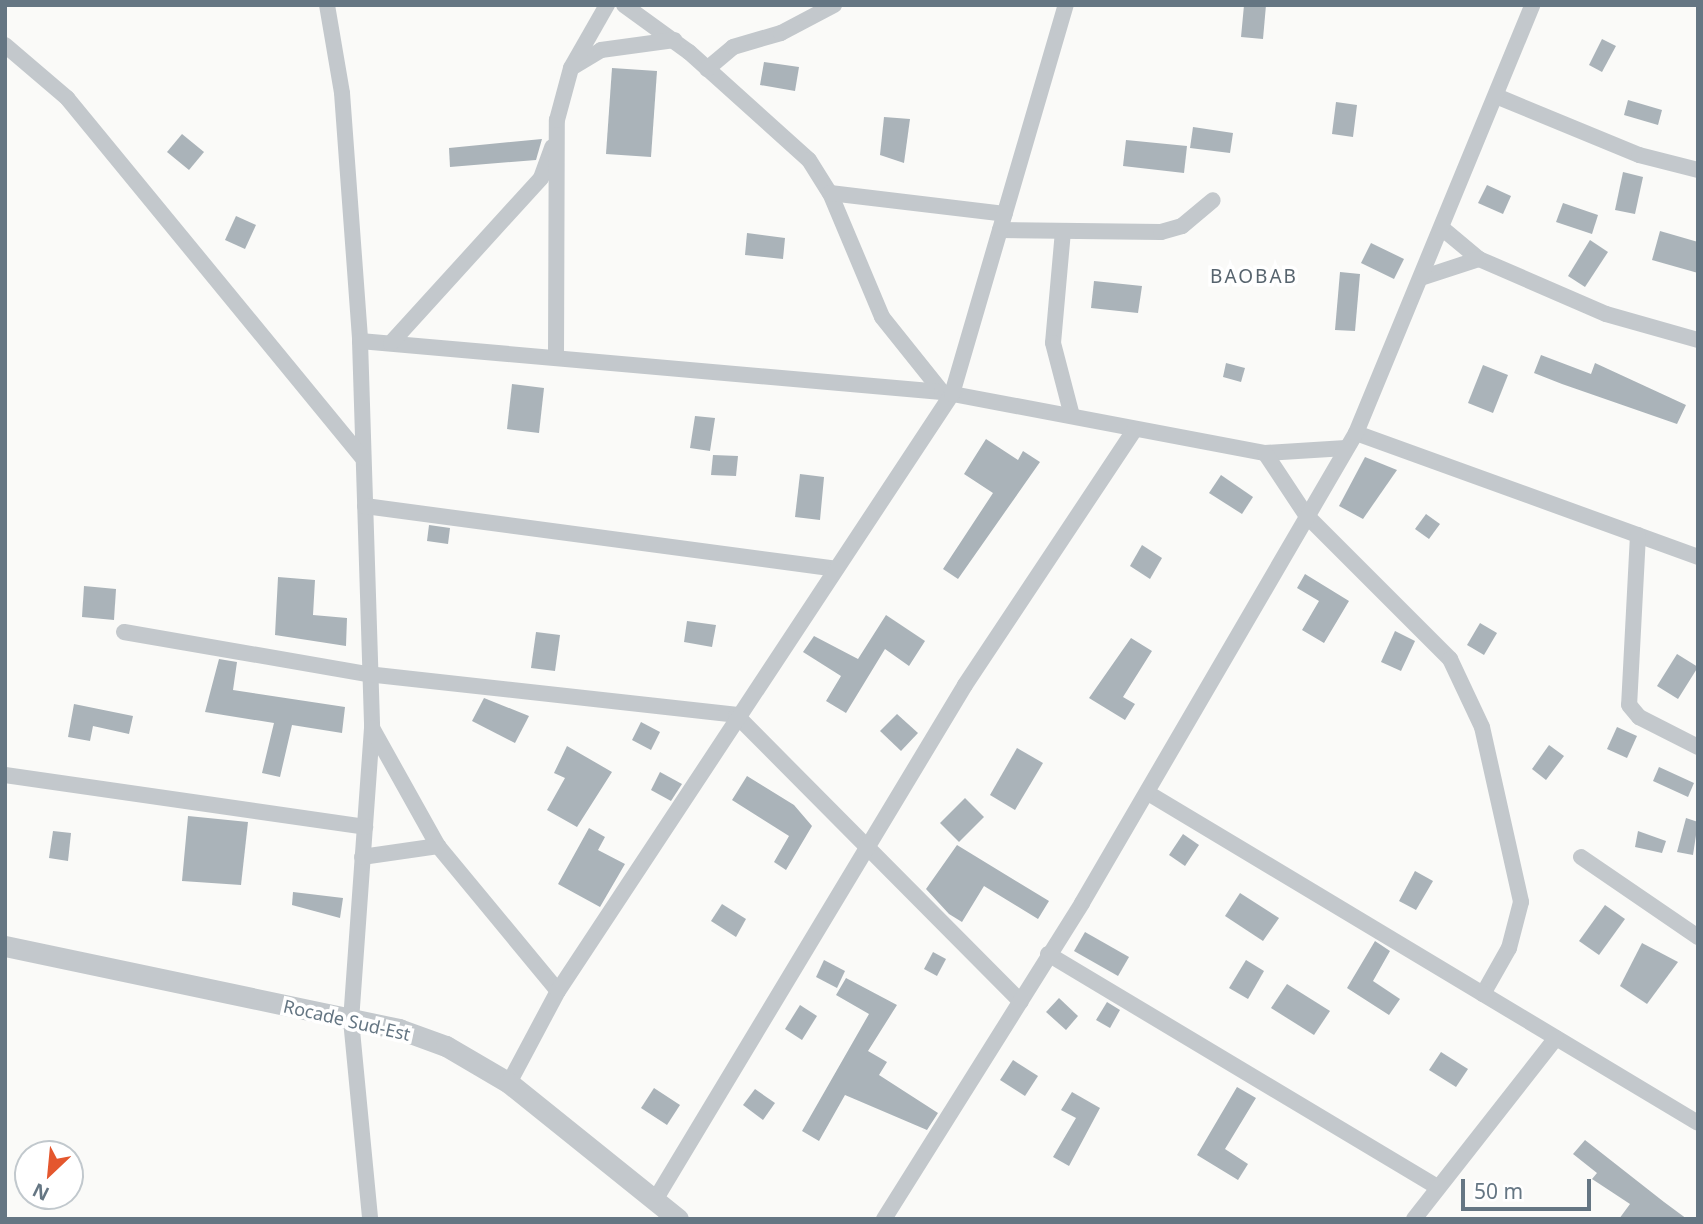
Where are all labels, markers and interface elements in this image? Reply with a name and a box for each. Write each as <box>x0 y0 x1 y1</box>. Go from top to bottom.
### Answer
district label: BAOBAB <box>1211 266 1297 288</box>
street label: Rocade Sud-Est <box>281 995 413 1045</box>
north arrow <box>14 1140 84 1210</box>
scale bar <box>1465 1164 1594 1208</box>
text: N <box>28 1177 53 1207</box>
text: 50 m <box>1474 1177 1523 1205</box>

